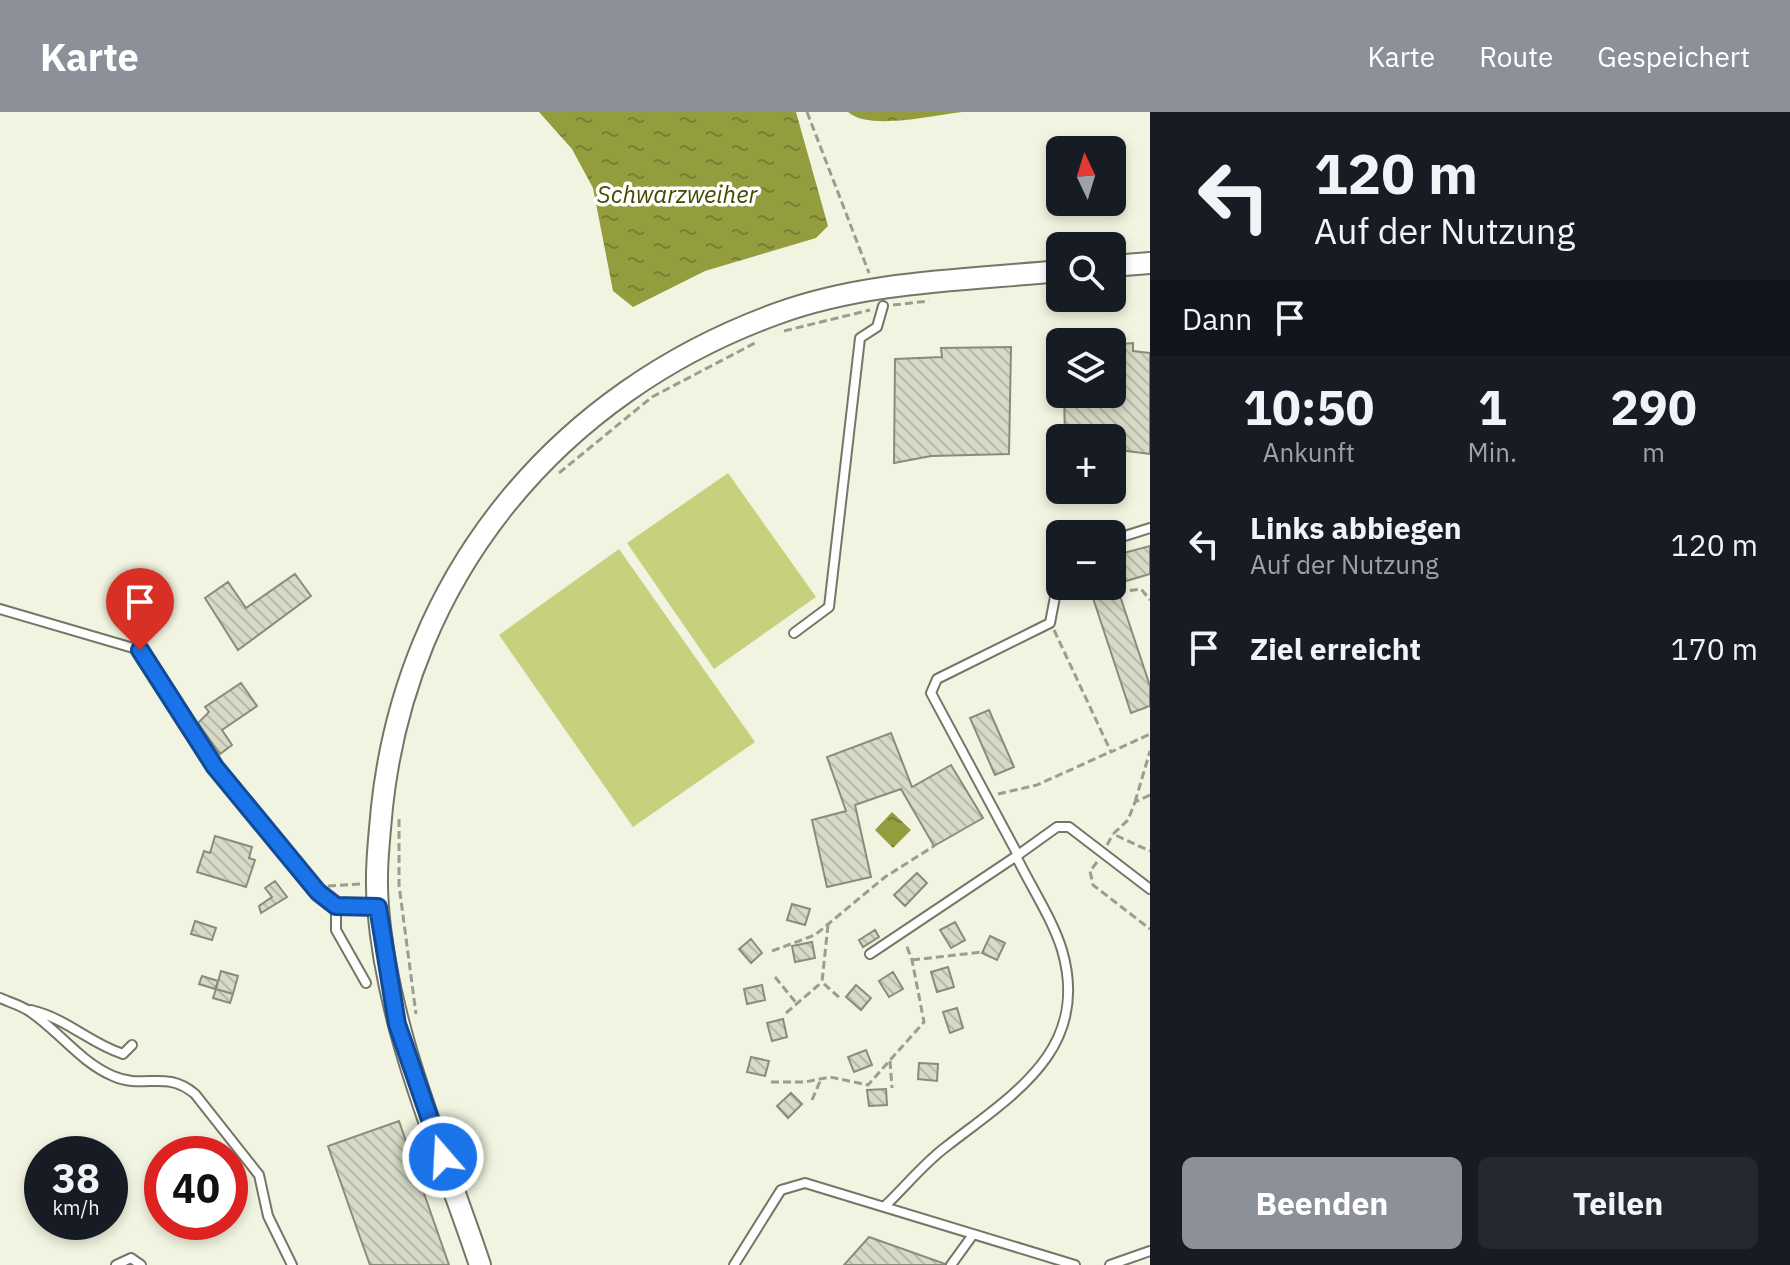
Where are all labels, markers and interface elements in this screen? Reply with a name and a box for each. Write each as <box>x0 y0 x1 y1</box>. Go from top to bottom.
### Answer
text: Karte <box>40 32 139 81</box>
text: Karte <box>1367 38 1435 75</box>
text: Route <box>1479 38 1553 75</box>
text: Gespeichert <box>1597 38 1750 75</box>
north arrow <box>1046 136 1126 216</box>
map controls <box>1046 136 1126 600</box>
text: 120 m <box>1314 137 1478 209</box>
icon: left <box>1182 144 1286 248</box>
water label: Schwarzweiher <box>597 178 758 210</box>
text: Auf der Nutzung <box>1314 207 1575 254</box>
button: search <box>1046 232 1126 312</box>
icon: arrive <box>1268 296 1312 340</box>
text: Dann <box>1182 299 1252 338</box>
button: layers <box>1046 328 1126 408</box>
text: 10:50 <box>1243 376 1374 438</box>
text: 1 <box>1478 376 1507 438</box>
text: 290 <box>1610 376 1697 438</box>
button: + <box>1046 424 1126 504</box>
text: Ankunft <box>1263 435 1355 469</box>
text: Min. <box>1468 435 1517 469</box>
text: m <box>1642 435 1665 469</box>
text: Links abbiegen <box>1250 508 1462 547</box>
button: − <box>1046 520 1126 600</box>
icon: left <box>1182 522 1226 566</box>
text: 120 m <box>1671 525 1758 564</box>
text: Auf der Nutzung <box>1250 547 1439 581</box>
pin <box>106 568 174 650</box>
icon: arrive <box>118 580 162 624</box>
icon: arrive <box>1182 626 1226 670</box>
text: Ziel erreicht <box>1250 629 1421 668</box>
text: 170 m <box>1671 629 1758 668</box>
position arrow <box>401 1115 485 1199</box>
speed limit sign: 40 <box>144 1136 248 1240</box>
text: 38 <box>52 1152 100 1204</box>
button: Beenden <box>1182 1157 1462 1249</box>
button: Teilen <box>1478 1157 1758 1249</box>
text: km/h <box>52 1194 100 1221</box>

